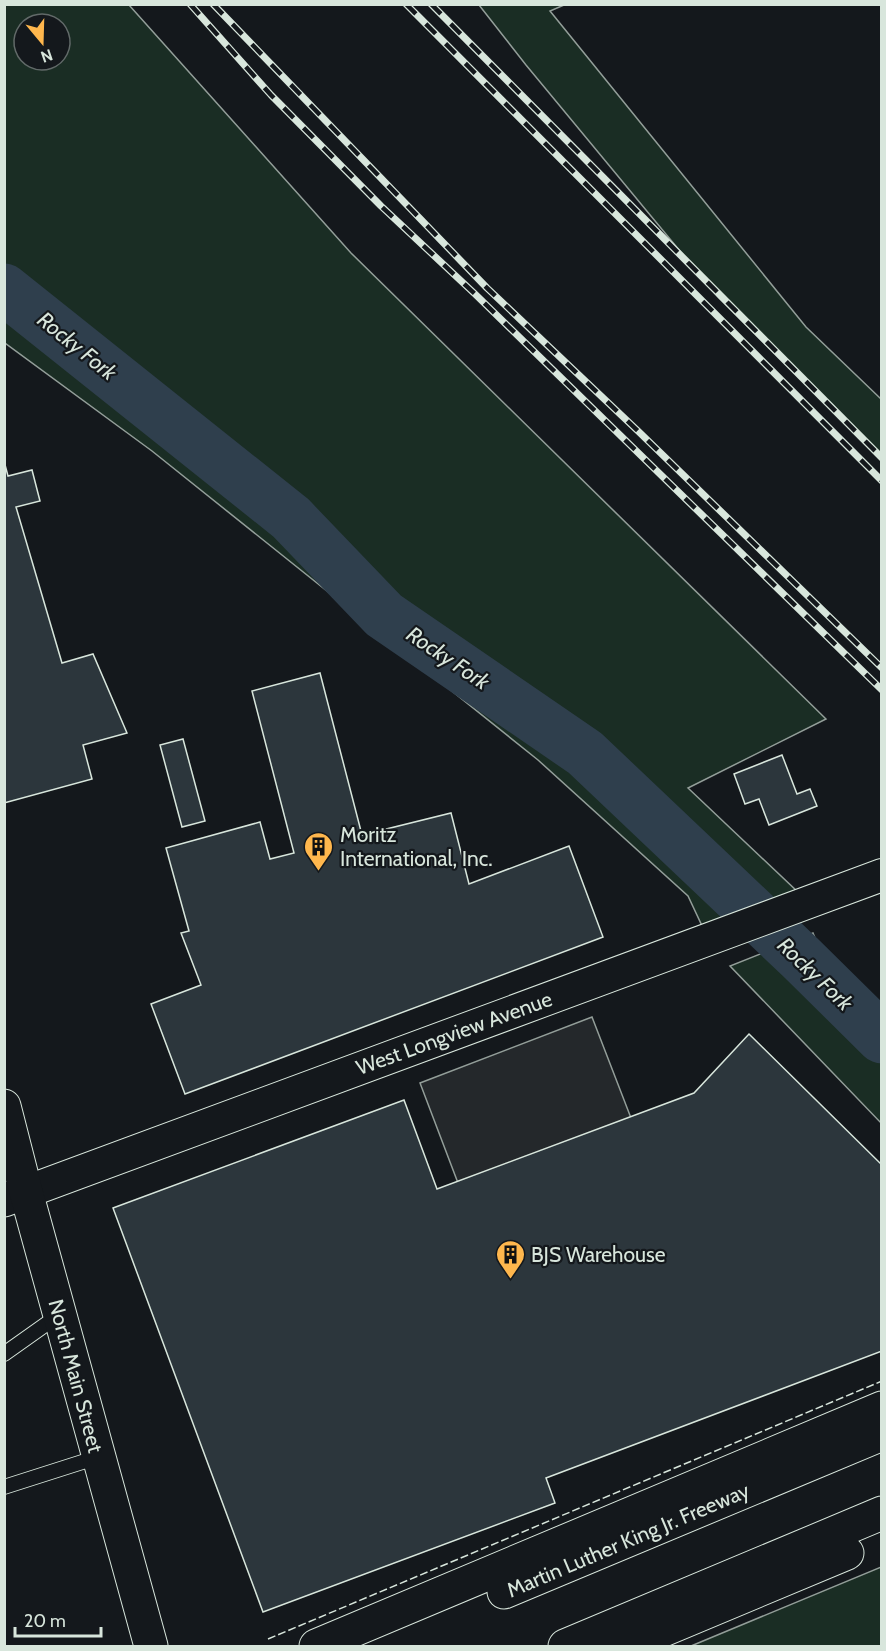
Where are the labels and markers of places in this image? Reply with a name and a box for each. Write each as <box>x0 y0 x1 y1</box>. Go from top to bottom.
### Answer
place label: Moritz International, Inc. <box>340 822 493 871</box>
building icon: Moritz International, Inc. <box>303 830 335 872</box>
building icon: BJS Warehouse <box>494 1238 526 1280</box>
place label: BJS Warehouse <box>531 1242 666 1267</box>

